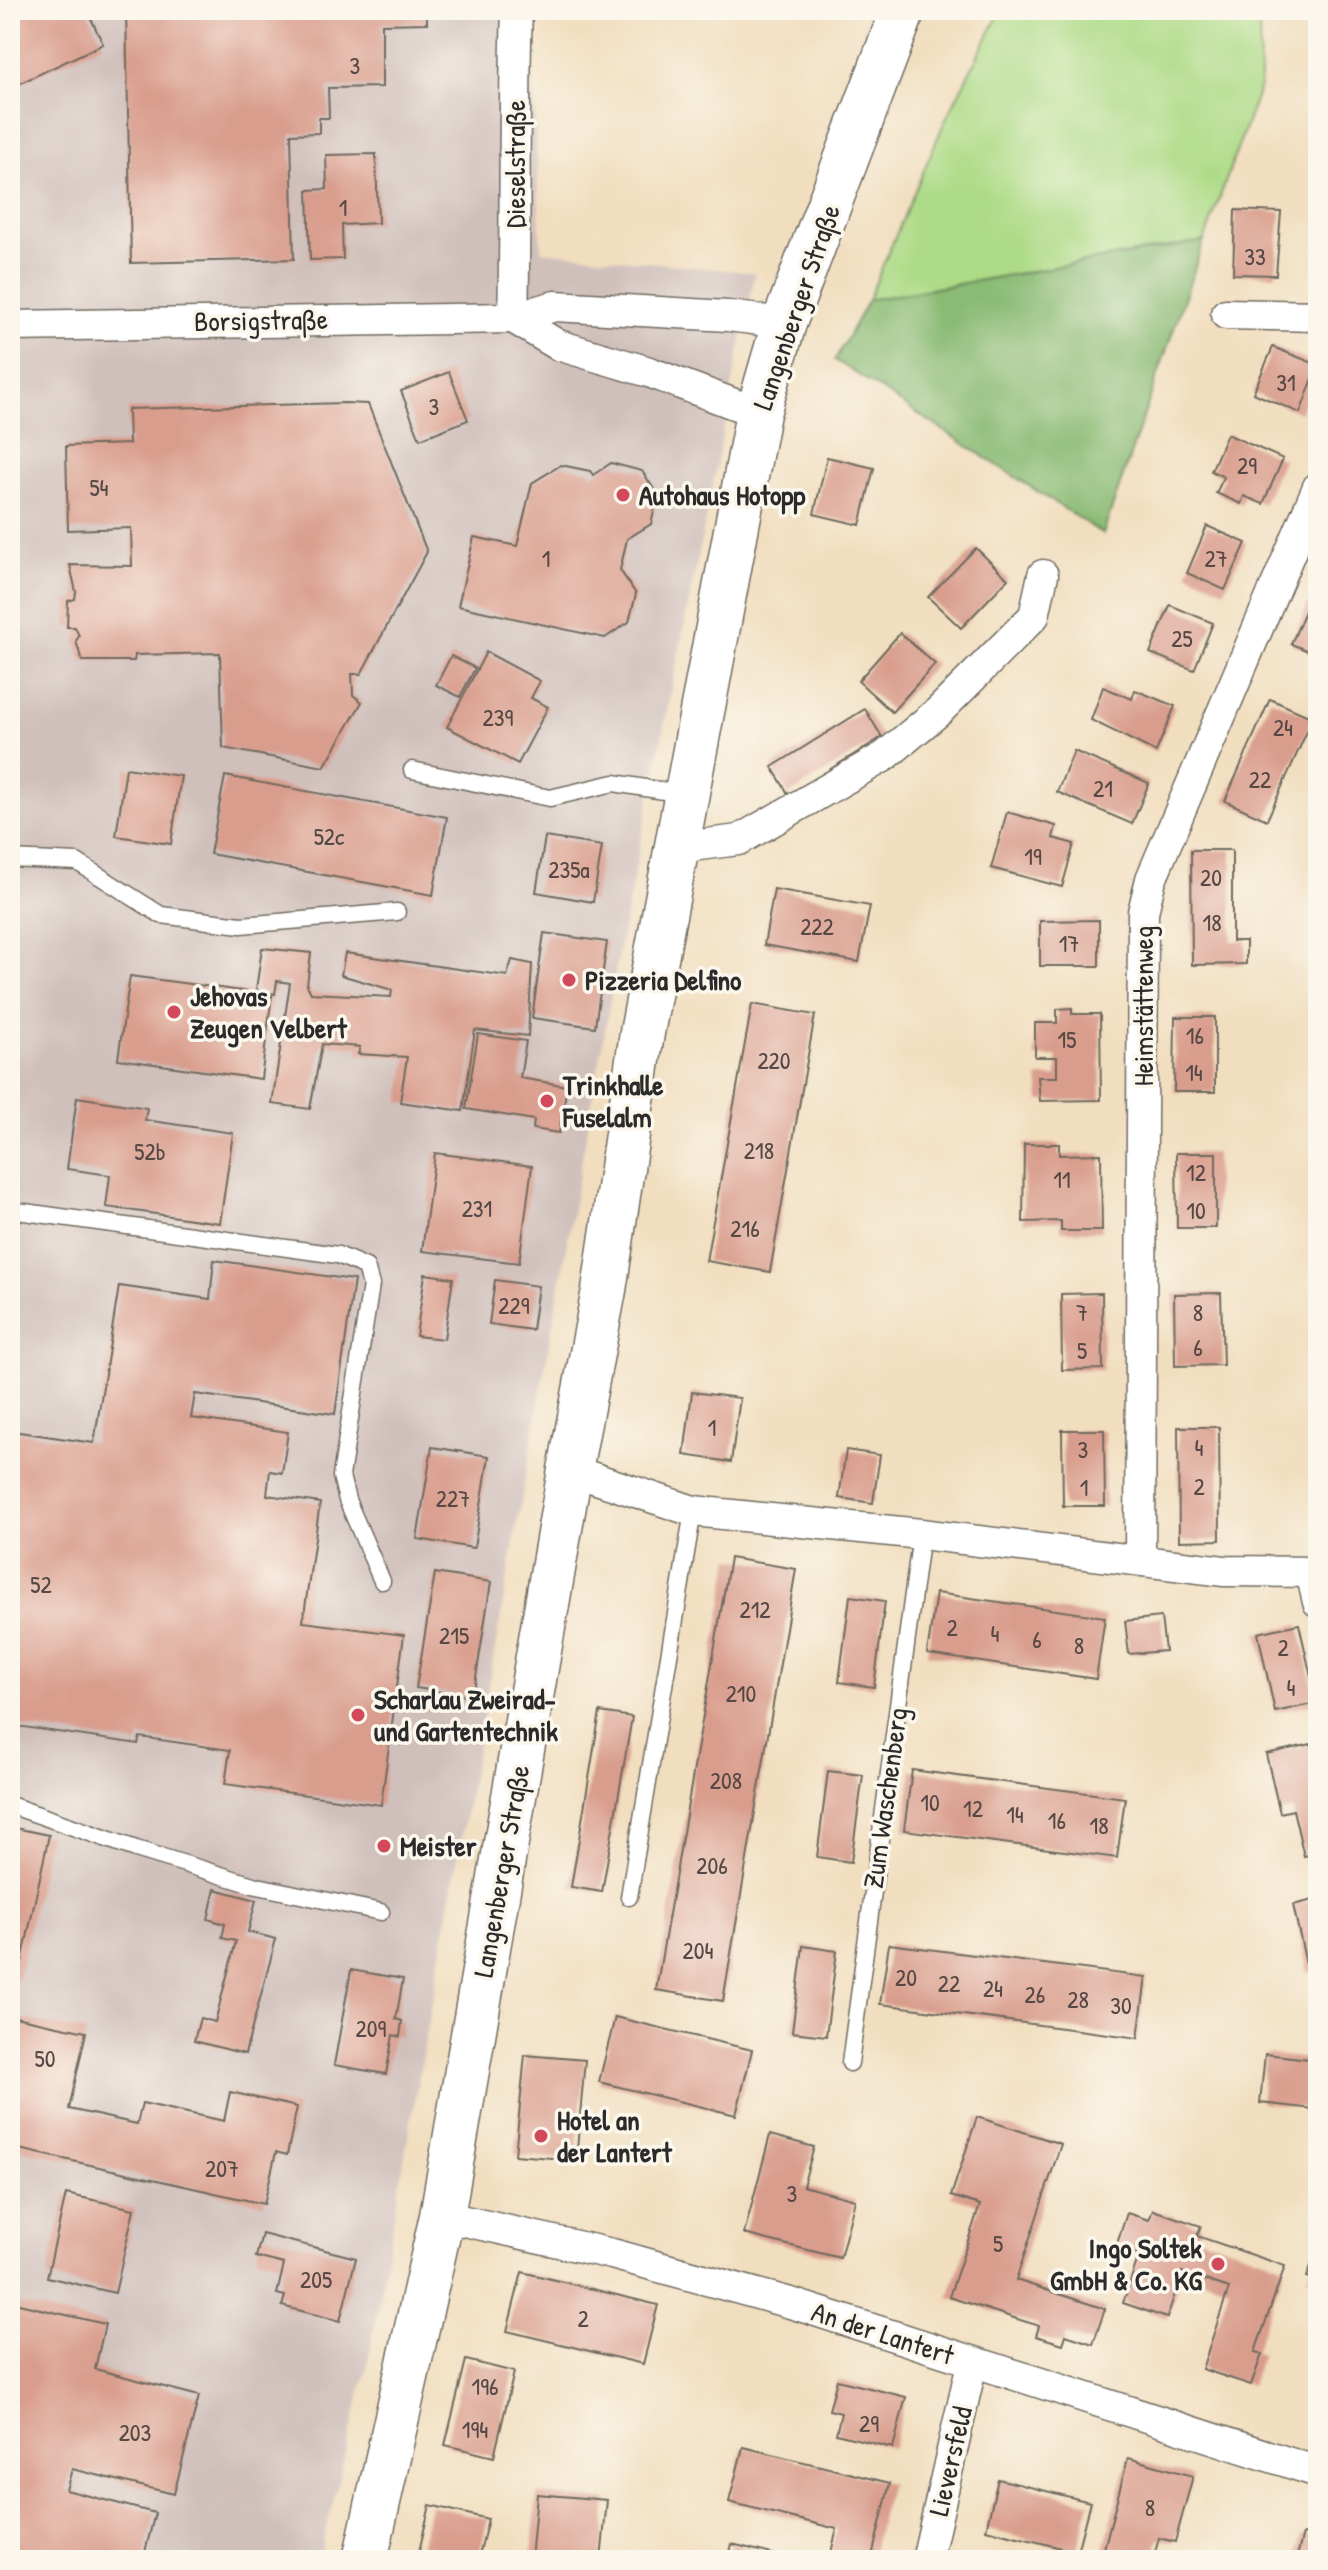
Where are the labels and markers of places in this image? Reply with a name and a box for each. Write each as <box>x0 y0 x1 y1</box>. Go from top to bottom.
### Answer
place label: Autohaus Hotopp <box>639 476 806 515</box>
marker: Autohaus Hotopp <box>614 486 632 504</box>
place label: Pizzeria Delfino <box>585 961 742 999</box>
marker: Pizzeria Delfino <box>560 971 578 989</box>
place label: Jehovas Zeugen Velbert <box>190 977 348 1048</box>
marker: Jehovas Zeugen Velbert <box>165 1003 183 1021</box>
place label: Trinkhalle Fuselalm <box>562 1066 664 1136</box>
marker: Trinkhalle Fuselalm <box>538 1092 556 1110</box>
place label: Scharlau Zweirad- und Gartentechnik <box>374 1680 558 1750</box>
marker: Scharlau Zweirad- und Gartentechnik <box>349 1706 367 1724</box>
place label: Meister <box>400 1827 477 1865</box>
marker: Meister <box>375 1837 393 1855</box>
place label: Hotel an der Lantert <box>557 2101 673 2171</box>
marker: Hotel an der Lantert <box>532 2127 550 2145</box>
place label: Ingo Soltek GmbH & Co. KG <box>1050 2229 1203 2299</box>
marker: Ingo Soltek GmbH & Co. KG <box>1209 2255 1227 2273</box>

